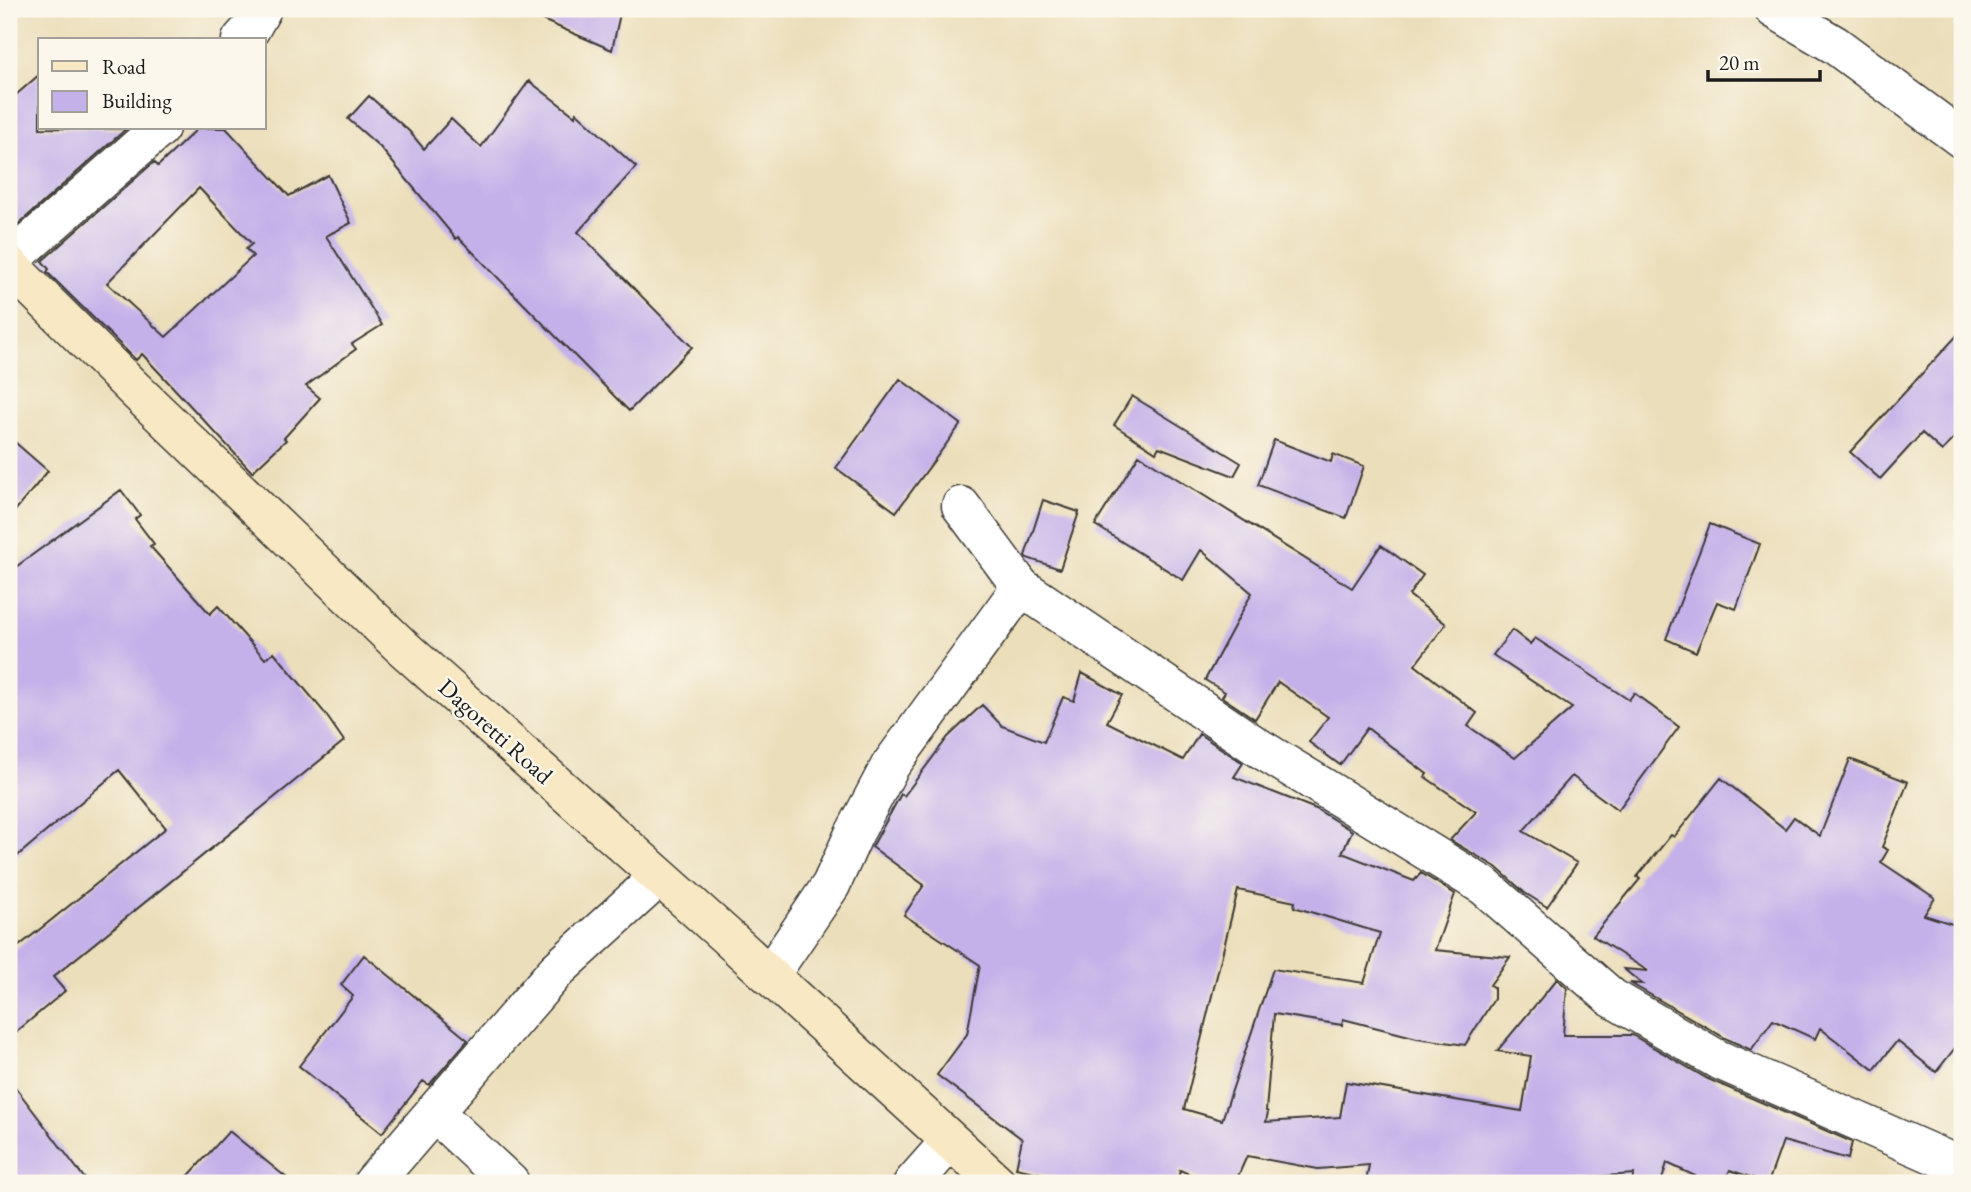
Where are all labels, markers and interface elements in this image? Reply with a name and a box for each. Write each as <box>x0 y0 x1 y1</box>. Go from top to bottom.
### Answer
legend <box>38 38 266 130</box>
scale bar <box>1708 38 1820 82</box>
text: 20 m <box>1719 49 1760 76</box>
text: Road <box>102 53 146 80</box>
text: Building <box>102 87 172 114</box>
street label: Dagoretti Road <box>432 672 560 791</box>

